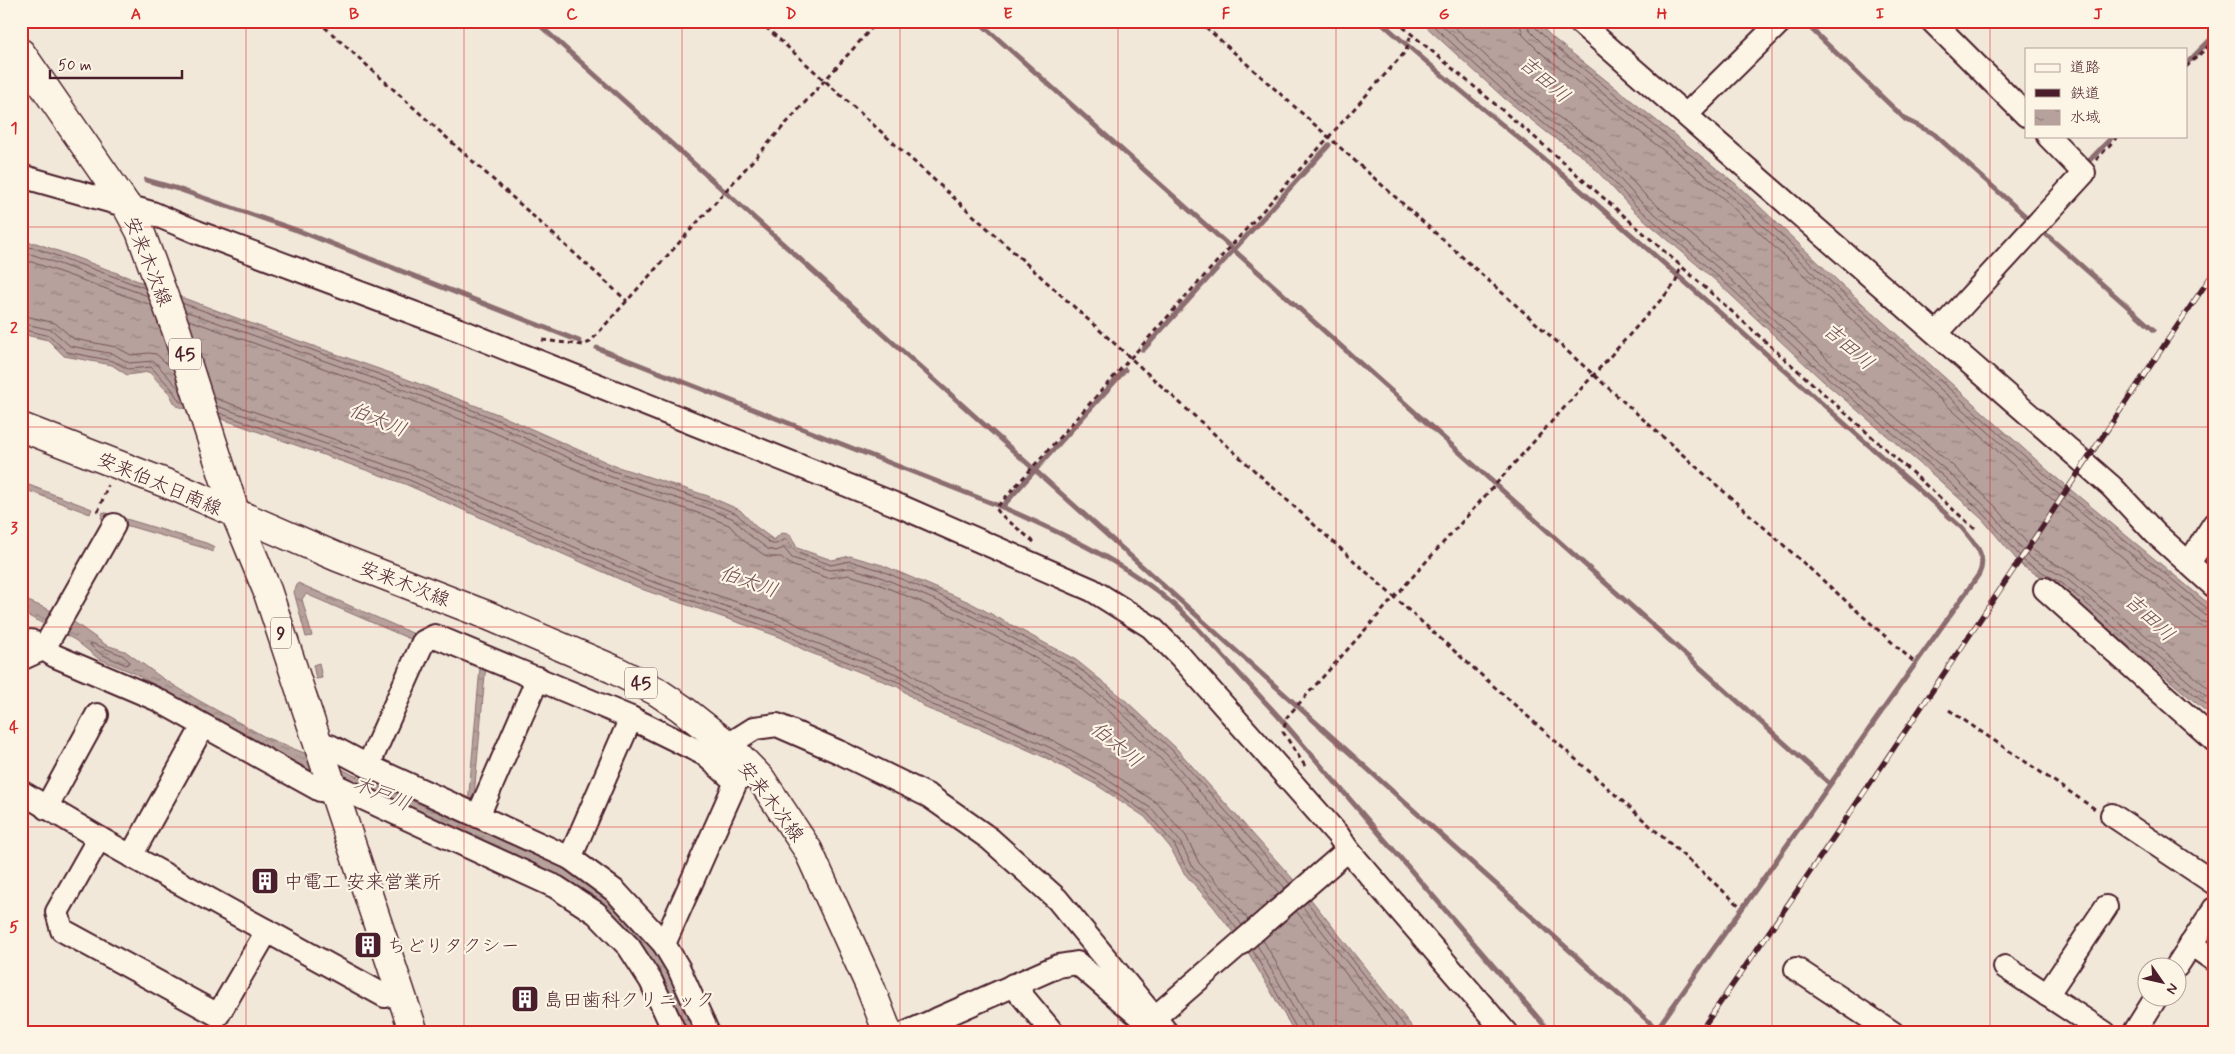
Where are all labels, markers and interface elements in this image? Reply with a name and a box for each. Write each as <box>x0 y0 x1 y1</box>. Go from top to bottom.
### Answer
text: A <box>131 4 141 25</box>
text: B <box>349 4 359 25</box>
text: C <box>566 4 578 25</box>
text: D <box>785 4 797 25</box>
text: E <box>1003 4 1013 25</box>
text: F <box>1222 4 1231 25</box>
text: G <box>1439 4 1450 25</box>
text: H <box>1657 4 1668 25</box>
text: I <box>1876 4 1885 25</box>
text: J <box>2093 4 2103 25</box>
scale bar <box>50 48 182 80</box>
legend <box>2025 48 2188 138</box>
water label: 吉田川 <box>1513 50 1576 110</box>
text: 50 m <box>58 56 92 76</box>
text: 道路 <box>2070 58 2100 78</box>
text: 鉄道 <box>2070 84 2100 104</box>
text: 水域 <box>2070 108 2100 128</box>
text: 1 <box>10 118 18 139</box>
street label: 安来木次線 <box>118 213 177 310</box>
water label: 吉田川 <box>1817 317 1880 377</box>
text: 2 <box>10 318 18 339</box>
road number: 45 <box>169 338 201 369</box>
water label: 伯太川 <box>345 397 410 444</box>
street label: 安来伯太日南線 <box>93 447 226 522</box>
text: 3 <box>10 518 18 539</box>
street label: 安来木次線 <box>356 556 453 613</box>
water label: 伯太川 <box>716 560 781 605</box>
water label: 吉田川 <box>2118 588 2180 648</box>
road number: 9 <box>271 618 291 648</box>
road number: 45 <box>625 668 657 698</box>
water label: 伯太川 <box>1084 716 1148 775</box>
text: 4 <box>9 717 19 738</box>
street label: 安来木次線 <box>732 756 809 847</box>
water label: 木戸川 <box>349 771 414 818</box>
building icon: 中電工 安来営業所 <box>250 866 280 896</box>
place label: 中電工 安来営業所 <box>284 870 441 895</box>
text: 5 <box>9 917 19 938</box>
building icon: ちどりタクシー <box>353 930 383 960</box>
place label: ちどりタクシー <box>387 934 520 959</box>
north arrow <box>2138 956 2188 1006</box>
text: N <box>2162 980 2182 998</box>
building icon: 島田歯科クリニック <box>510 984 540 1014</box>
place label: 島田歯科クリニック <box>544 988 715 1013</box>

